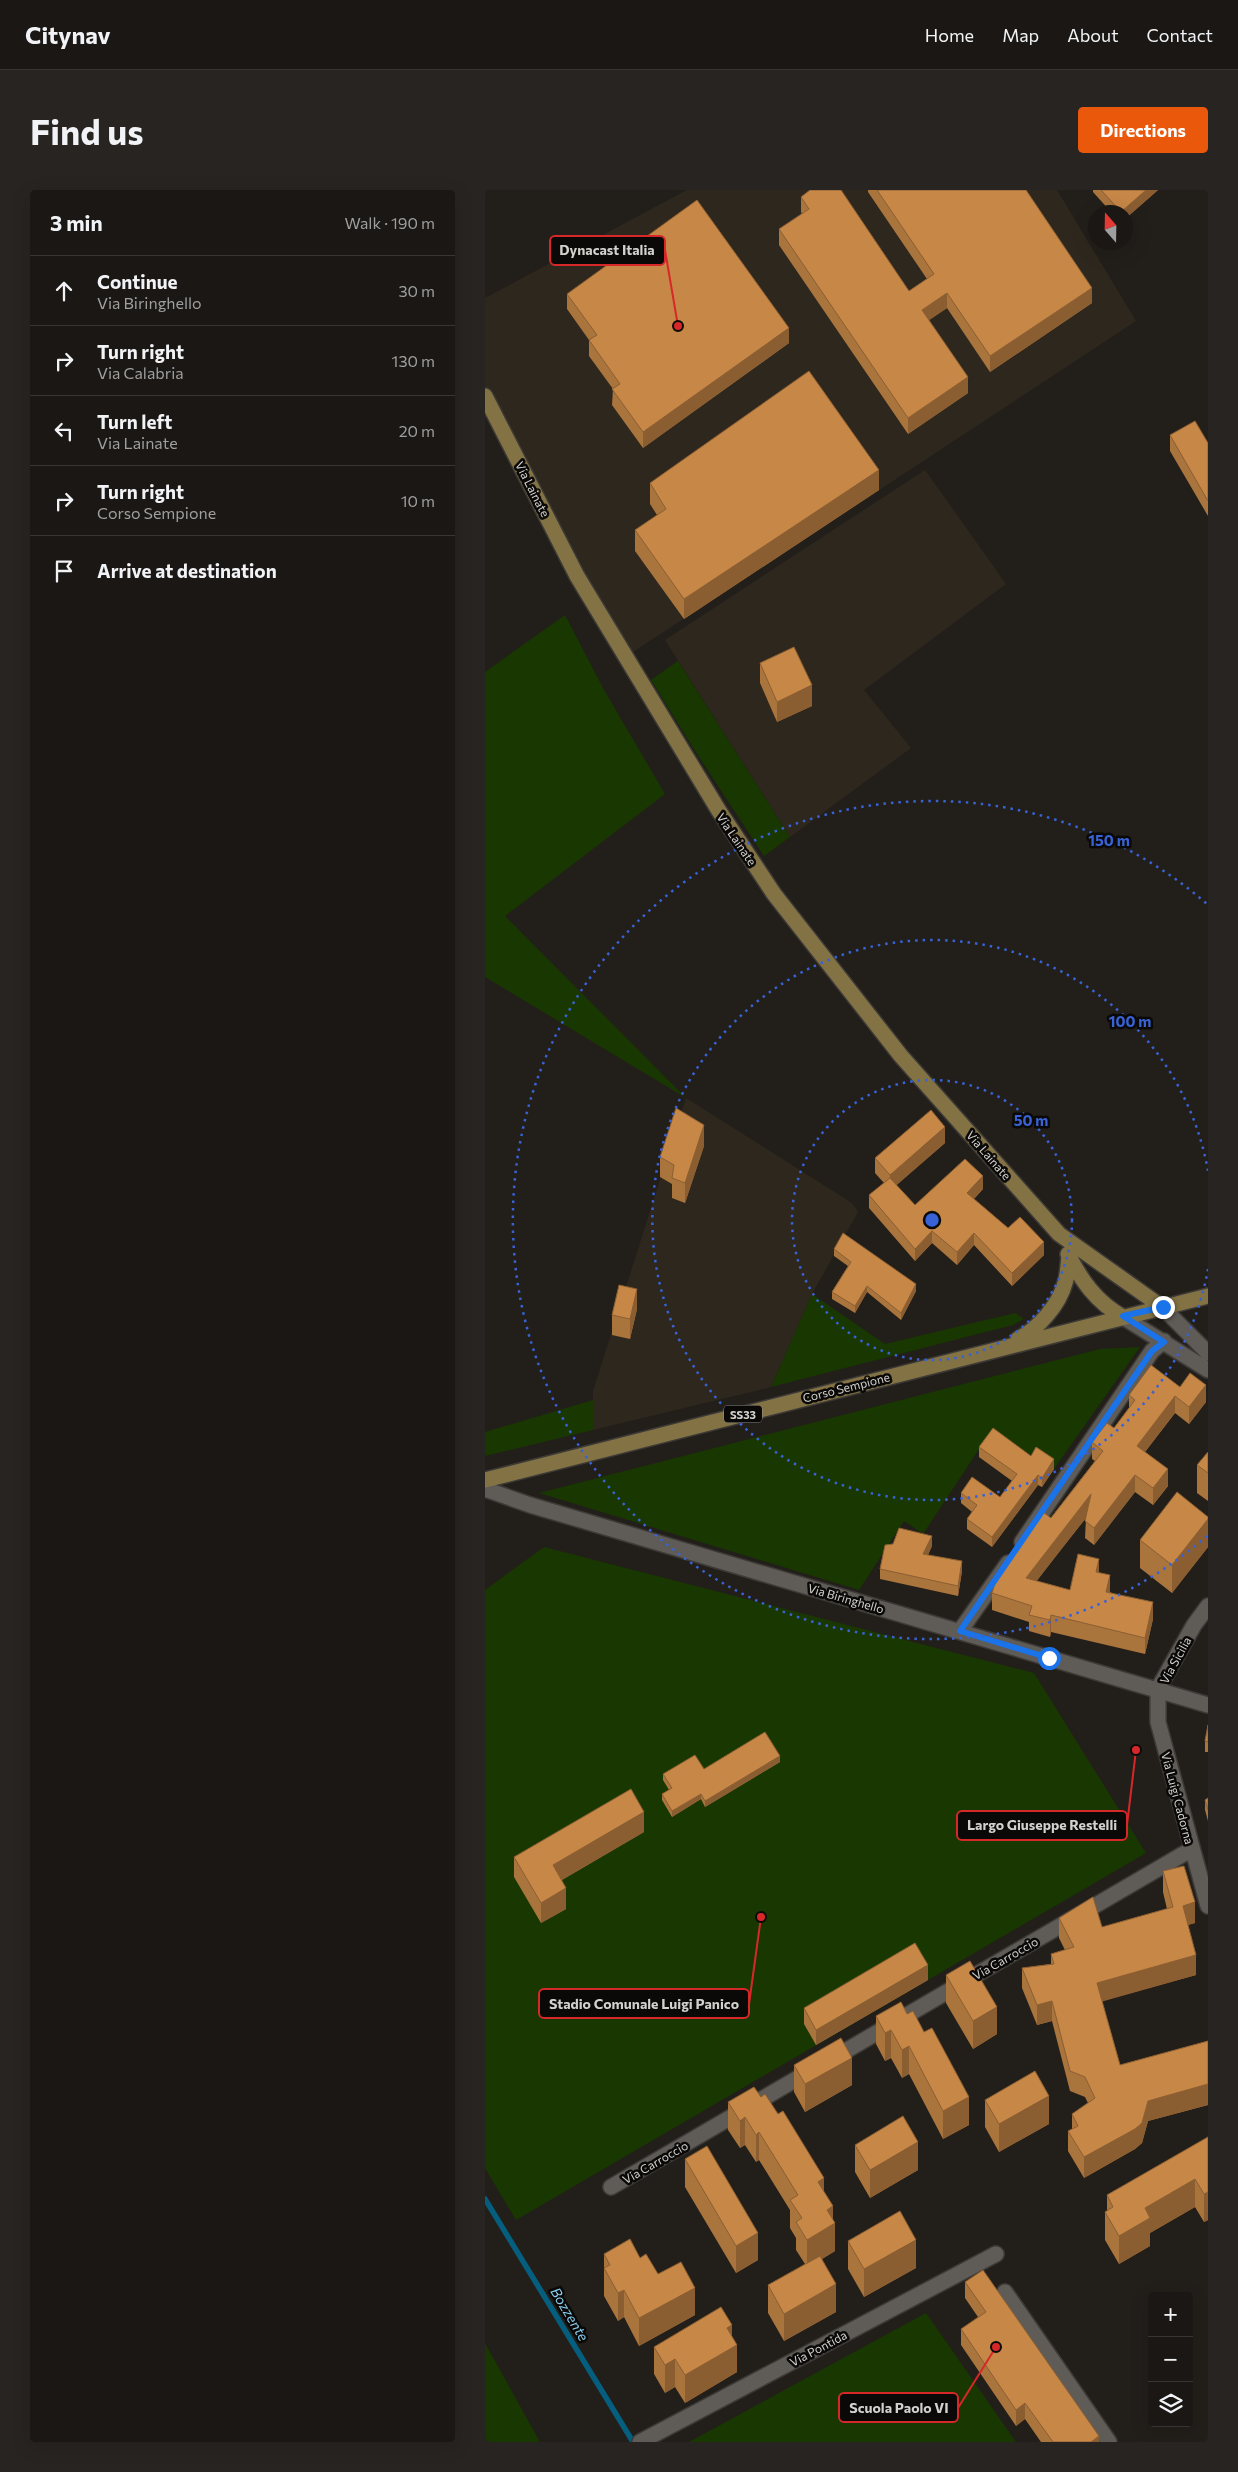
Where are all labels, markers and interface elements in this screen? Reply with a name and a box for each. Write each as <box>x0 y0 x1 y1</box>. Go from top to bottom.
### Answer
text: Citynav <box>25 20 111 49</box>
text: Home <box>925 24 974 46</box>
text: Map <box>1002 24 1039 46</box>
text: About <box>1067 24 1119 46</box>
text: Contact <box>1147 24 1213 46</box>
button: Directions <box>1078 107 1208 153</box>
text: Find us <box>30 109 144 152</box>
north arrow <box>1088 205 1133 250</box>
text: 3 min <box>50 210 103 235</box>
text: Walk · 190 m <box>345 213 435 232</box>
callout: Dynacast Italia <box>550 236 665 265</box>
text: Dynacast Italia <box>559 241 655 258</box>
text: Continue <box>97 270 177 293</box>
icon: ahead <box>50 277 78 305</box>
text: 30 m <box>398 281 435 300</box>
text: Via Biringhello <box>97 293 202 312</box>
text: Turn right <box>97 340 184 363</box>
icon: right <box>50 347 78 375</box>
text: 130 m <box>392 351 435 370</box>
text: Via Calabria <box>97 363 184 382</box>
text: Turn left <box>97 410 172 433</box>
icon: left <box>50 417 78 445</box>
text: 20 m <box>399 421 435 440</box>
text: Via Lainate <box>97 433 178 452</box>
street label: Via Lainate <box>513 459 553 519</box>
text: Turn right <box>97 480 184 503</box>
icon: right <box>50 487 78 515</box>
text: 10 m <box>401 491 435 510</box>
text: Corso Sempione <box>97 503 216 522</box>
icon: arrive <box>50 557 78 585</box>
text: Arrive at destination <box>97 559 277 582</box>
street label: Via Lainate <box>714 810 760 868</box>
text: 150 m <box>1088 831 1130 849</box>
text: 100 m <box>1109 1012 1151 1030</box>
text: 50 m <box>1014 1111 1048 1129</box>
street label: Via Lainate <box>964 1128 1014 1182</box>
centre of rings <box>923 1211 941 1229</box>
route end <box>1152 1296 1175 1319</box>
street label: Corso Sempione <box>801 1369 891 1405</box>
road number: SS33 <box>724 1406 762 1422</box>
street label: Via Biringhello <box>806 1580 886 1616</box>
street label: Via Sicilia <box>1156 1634 1194 1686</box>
route start <box>1038 1647 1061 1670</box>
street label: Via Luigi Cadorna <box>1159 1750 1197 1846</box>
callout: Largo Giuseppe Restelli <box>957 1811 1127 1840</box>
text: Largo Giuseppe Restelli <box>967 1816 1117 1833</box>
street label: Via Carroccio <box>970 1934 1040 1982</box>
callout: Stadio Comunale Luigi Panico <box>539 1989 749 2018</box>
text: Stadio Comunale Luigi Panico <box>549 1995 739 2012</box>
street label: Via Carroccio <box>620 2138 690 2186</box>
water label: Bozzente <box>547 2284 593 2344</box>
map controls <box>1148 2292 1193 2427</box>
button: + <box>1148 2292 1193 2337</box>
street label: Via Pontida <box>787 2327 849 2369</box>
button: − <box>1148 2337 1193 2382</box>
button: layers <box>1148 2382 1193 2427</box>
callout: Scuola Paolo VI <box>839 2393 958 2422</box>
text: Scuola Paolo VI <box>849 2399 949 2416</box>

